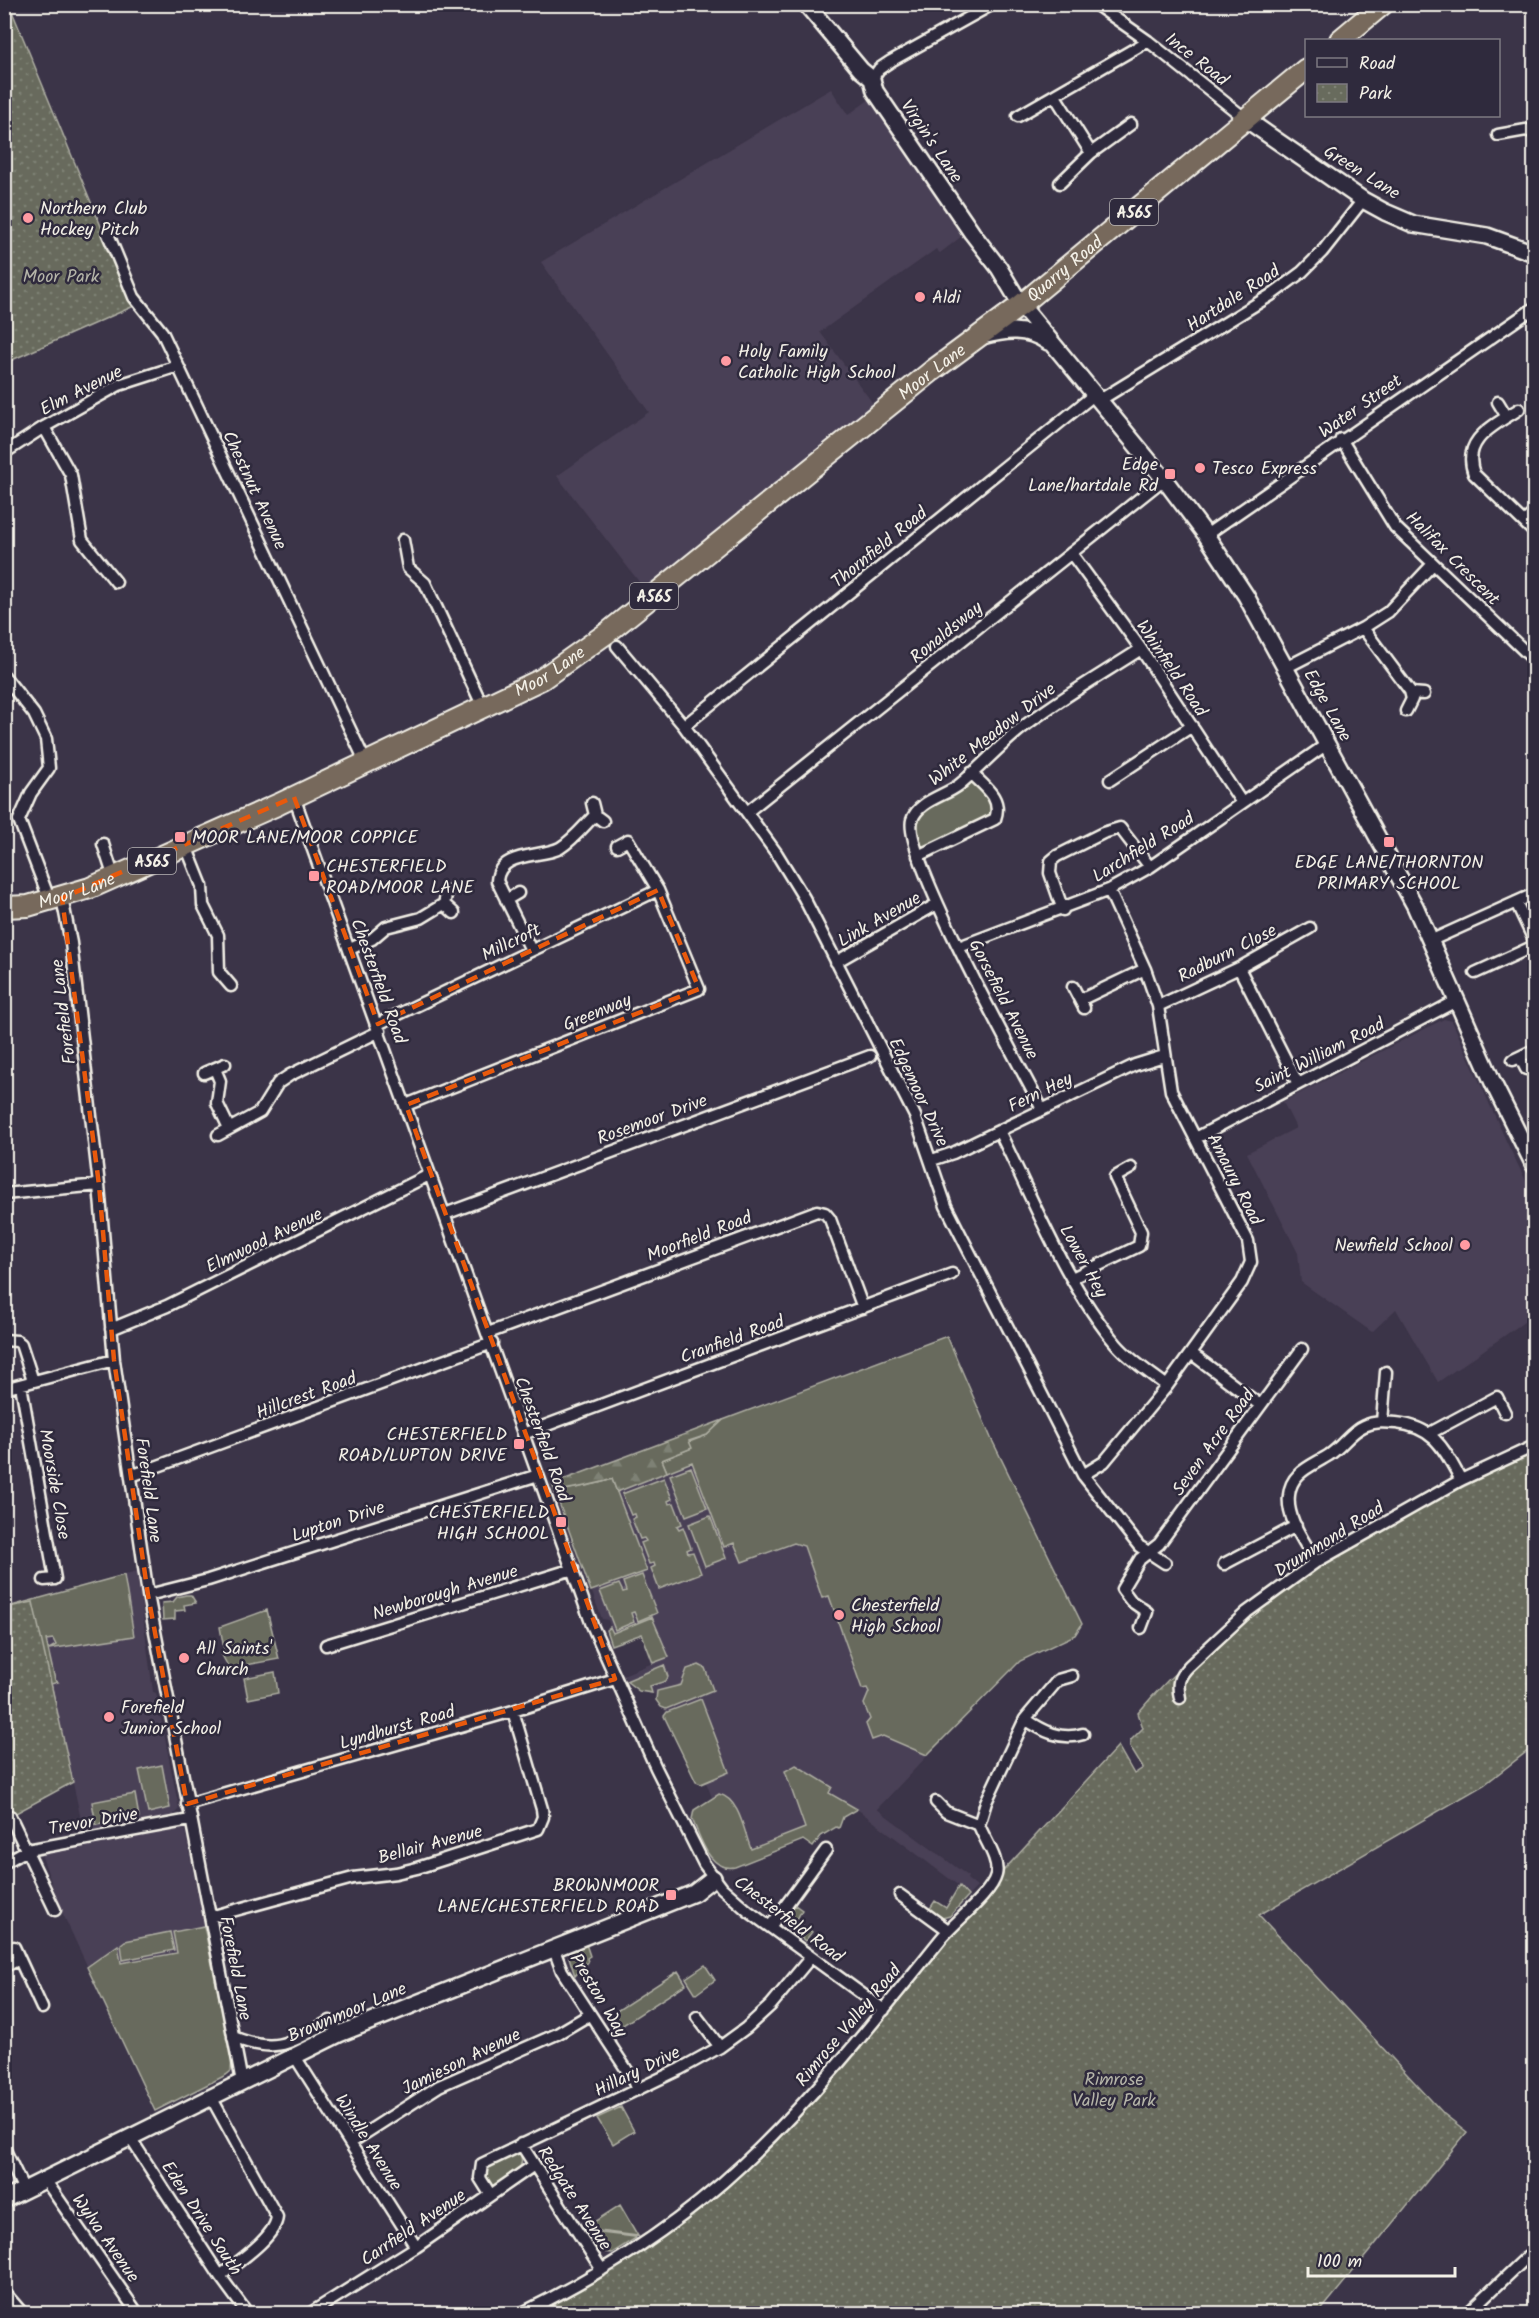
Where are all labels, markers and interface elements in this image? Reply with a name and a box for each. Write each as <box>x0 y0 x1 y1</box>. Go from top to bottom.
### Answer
street label: Ince Road <box>1158 26 1235 95</box>
legend <box>1305 39 1500 117</box>
text: Road <box>1359 50 1396 79</box>
text: Park <box>1359 80 1392 109</box>
street label: Virgin's Lane <box>892 94 970 190</box>
street label: Green Lane <box>1317 138 1405 208</box>
place label: Northern Club Hockey Pitch <box>40 195 148 245</box>
road number: A565 <box>1110 199 1158 225</box>
marker: Northern Club Hockey Pitch <box>21 211 35 225</box>
street label: Quarry Road <box>1021 229 1111 311</box>
street label: Hartdale Road <box>1181 257 1287 340</box>
park label: Moor Park <box>23 263 100 292</box>
place label: Aldi <box>932 284 961 313</box>
marker: Aldi <box>913 290 927 304</box>
street label: Moor Lane <box>892 337 973 409</box>
place label: Holy Family Catholic High School <box>738 338 896 388</box>
marker: Holy Family Catholic High School <box>719 354 733 368</box>
street label: Elm Avenue <box>35 358 128 425</box>
street label: Water Street <box>1313 367 1410 447</box>
street label: Chestnut Avenue <box>213 426 294 555</box>
place label: Edge Lane/hartdale Rd <box>1028 451 1159 501</box>
place label: Tesco Express <box>1212 455 1317 484</box>
marker: Tesco Express <box>1193 461 1207 475</box>
marker: Edge Lane/hartdale Rd <box>1163 467 1177 481</box>
street label: Thornfield Road <box>825 499 935 596</box>
street label: Halifax Crescent <box>1398 505 1507 614</box>
road number: A565 <box>630 583 678 609</box>
street label: Ronaldsway <box>904 594 990 672</box>
street label: Whinfield Road <box>1127 614 1215 724</box>
street label: Moor Lane <box>510 639 592 706</box>
street label: Edge Lane <box>1295 664 1359 747</box>
street label: White Meadow Drive <box>923 676 1063 794</box>
street label: Larchfield Road <box>1087 805 1202 891</box>
place label: MOOR LANE/MOOR COPPICE <box>192 824 419 853</box>
marker: MOOR LANE/MOOR COPPICE <box>173 830 187 844</box>
marker: EDGE LANE/THORNTON PRIMARY SCHOOL <box>1382 835 1396 849</box>
road number: A565 <box>128 848 176 874</box>
place label: EDGE LANE/THORNTON PRIMARY SCHOOL <box>1294 849 1484 899</box>
place label: CHESTERFIELD ROAD/MOOR LANE <box>326 853 474 903</box>
street label: Moor Lane <box>35 865 121 918</box>
marker: CHESTERFIELD ROAD/MOOR LANE <box>307 869 321 883</box>
street label: Link Avenue <box>833 885 927 956</box>
street label: Chesterfield Road <box>341 915 414 1049</box>
street label: Millcroft <box>477 916 547 970</box>
street label: Radburn Close <box>1173 917 1282 992</box>
street label: Gorsefield Avenue <box>960 934 1046 1065</box>
street label: Forefield Lane <box>44 958 85 1066</box>
street label: Greenway <box>559 986 637 1040</box>
street label: Saint William Road <box>1249 1010 1391 1102</box>
street label: Edgemoor Drive <box>880 1033 956 1152</box>
street label: Fern Hey <box>1003 1065 1078 1121</box>
street label: Rosemoor Drive <box>593 1087 712 1154</box>
street label: Amaury Road <box>1198 1129 1270 1232</box>
street label: Elmwood Avenue <box>201 1201 328 1282</box>
street label: Moorfield Road <box>643 1204 757 1271</box>
street label: Lower Hey <box>1051 1220 1115 1304</box>
place label: Newfield School <box>1334 1232 1454 1261</box>
marker: Newfield School <box>1458 1238 1472 1252</box>
street label: Cranfield Road <box>676 1308 790 1373</box>
street label: Hillcrest Road <box>252 1364 362 1428</box>
street label: Chesterfield Road <box>505 1373 578 1507</box>
street label: Seven Acre Road <box>1165 1382 1264 1503</box>
place label: CHESTERFIELD ROAD/LUPTON DRIVE <box>338 1421 507 1471</box>
street label: Moorside Close <box>30 1427 78 1542</box>
street label: Forefield Lane <box>126 1436 169 1545</box>
marker: CHESTERFIELD ROAD/LUPTON DRIVE <box>512 1437 526 1451</box>
street label: Lupton Drive <box>288 1494 389 1551</box>
street label: Drummond Road <box>1269 1494 1391 1586</box>
place label: CHESTERFIELD HIGH SCHOOL <box>428 1499 549 1549</box>
marker: CHESTERFIELD HIGH SCHOOL <box>554 1515 568 1529</box>
street label: Newborough Avenue <box>369 1557 522 1629</box>
place label: Chesterfield High School <box>851 1592 941 1642</box>
marker: Chesterfield High School <box>832 1608 846 1622</box>
place label: All Saints' Church <box>196 1635 272 1685</box>
marker: All Saints' Church <box>177 1651 191 1665</box>
place label: Forefield Junior School <box>121 1694 222 1744</box>
street label: Lyndhurst Road <box>336 1698 460 1759</box>
marker: Forefield Junior School <box>102 1710 116 1724</box>
street label: Trevor Drive <box>46 1800 140 1845</box>
street label: Bellair Avenue <box>375 1818 486 1873</box>
street label: Chesterfield Road <box>727 1869 850 1972</box>
place label: BROWNMOOR LANE/CHESTERFIELD ROAD <box>437 1872 659 1922</box>
marker: BROWNMOOR LANE/CHESTERFIELD ROAD <box>664 1888 678 1902</box>
street label: Forefield Lane <box>210 1914 259 2023</box>
street label: Preston Way <box>561 1948 635 2044</box>
street label: Rimrose Valley Road <box>789 1957 910 2094</box>
street label: Brownmoor Lane <box>283 1975 412 2052</box>
street label: Jamieson Avenue <box>397 2021 526 2104</box>
street label: Hillary Drive <box>590 2039 686 2106</box>
park label: Rimrose Valley Park <box>1072 2066 1156 2116</box>
street label: Windle Avenue <box>326 2089 409 2197</box>
street label: Redgate Avenue <box>529 2141 619 2257</box>
street label: Eden Drive South <box>153 2155 249 2282</box>
street label: Carrfield Avenue <box>355 2182 473 2274</box>
street label: Wylva Avenue <box>63 2188 146 2289</box>
scale bar <box>1308 2240 1455 2278</box>
text: 100 m <box>1317 2248 1362 2277</box>

